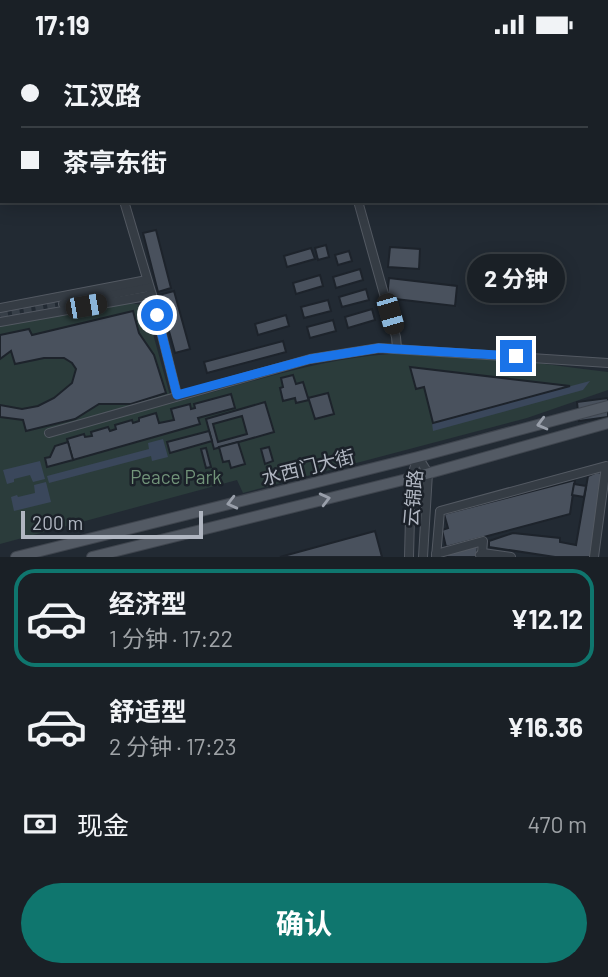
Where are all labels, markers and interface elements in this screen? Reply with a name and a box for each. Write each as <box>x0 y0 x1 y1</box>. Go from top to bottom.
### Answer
text: 17:19 <box>35 9 90 40</box>
text: 江汊路 <box>63 79 141 110</box>
text: 茶亭东街 <box>63 146 167 177</box>
callout: 2 分钟 <box>467 254 565 303</box>
text: 2 分钟 <box>484 264 548 292</box>
car <box>375 291 406 337</box>
car <box>64 292 109 320</box>
route start <box>141 299 173 331</box>
route end <box>500 340 532 372</box>
one-way arrow <box>536 416 548 430</box>
street label: 水西门大街 <box>259 444 357 489</box>
park label: Peace Park <box>130 465 222 488</box>
street label: 云锦路 <box>399 469 426 527</box>
one-way arrow <box>319 492 331 507</box>
one-way arrow <box>226 495 238 509</box>
scale bar <box>21 508 203 540</box>
text: 200 m <box>32 511 83 534</box>
icon: car <box>25 587 88 650</box>
text: 经济型 <box>109 587 187 618</box>
text: ¥12.12 <box>511 603 583 634</box>
text: 1 分钟 · 17:22 <box>109 624 233 652</box>
icon: car <box>25 695 88 758</box>
text: 舒适型 <box>109 695 187 726</box>
text: ¥16.36 <box>507 711 583 742</box>
text: 2 分钟 · 17:23 <box>109 732 237 760</box>
icon: cash <box>21 805 59 843</box>
text: 现金 <box>77 809 129 840</box>
text: 470 m <box>528 810 587 838</box>
button: 确认 <box>21 883 587 963</box>

